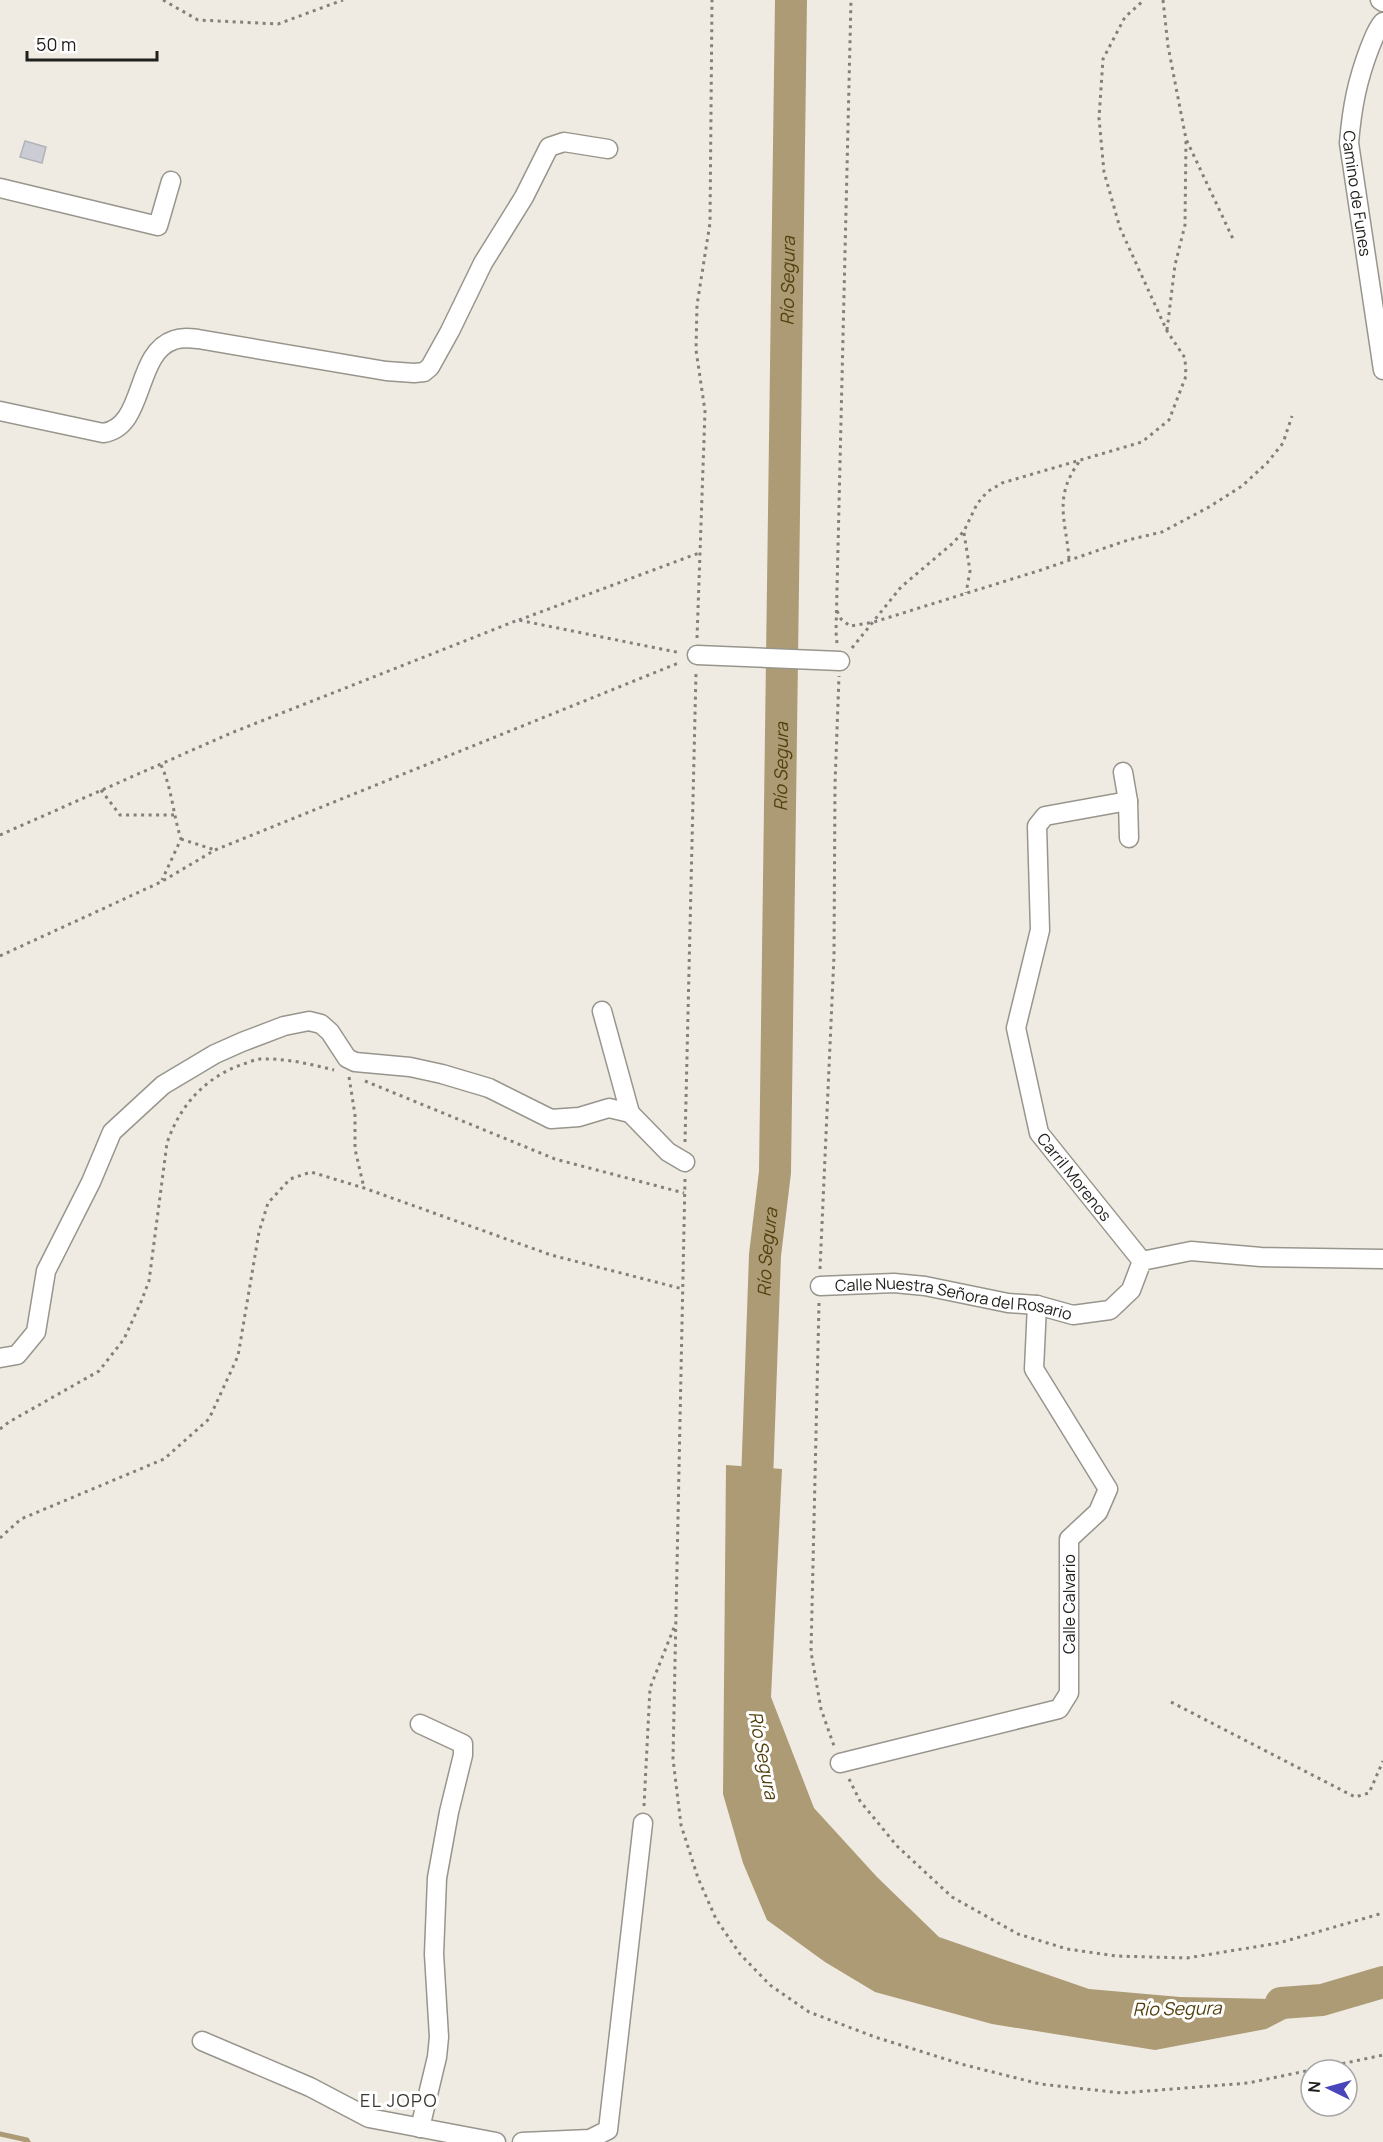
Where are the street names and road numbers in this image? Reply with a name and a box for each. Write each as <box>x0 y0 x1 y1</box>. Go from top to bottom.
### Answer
street label: Camino de Funes <box>1338 130 1377 258</box>
street label: Carril Morenos <box>1032 1128 1117 1226</box>
street label: Calle Nuestra Señora del Rosario <box>835 1272 1075 1325</box>
street label: Calle Calvario <box>1058 1554 1080 1654</box>

